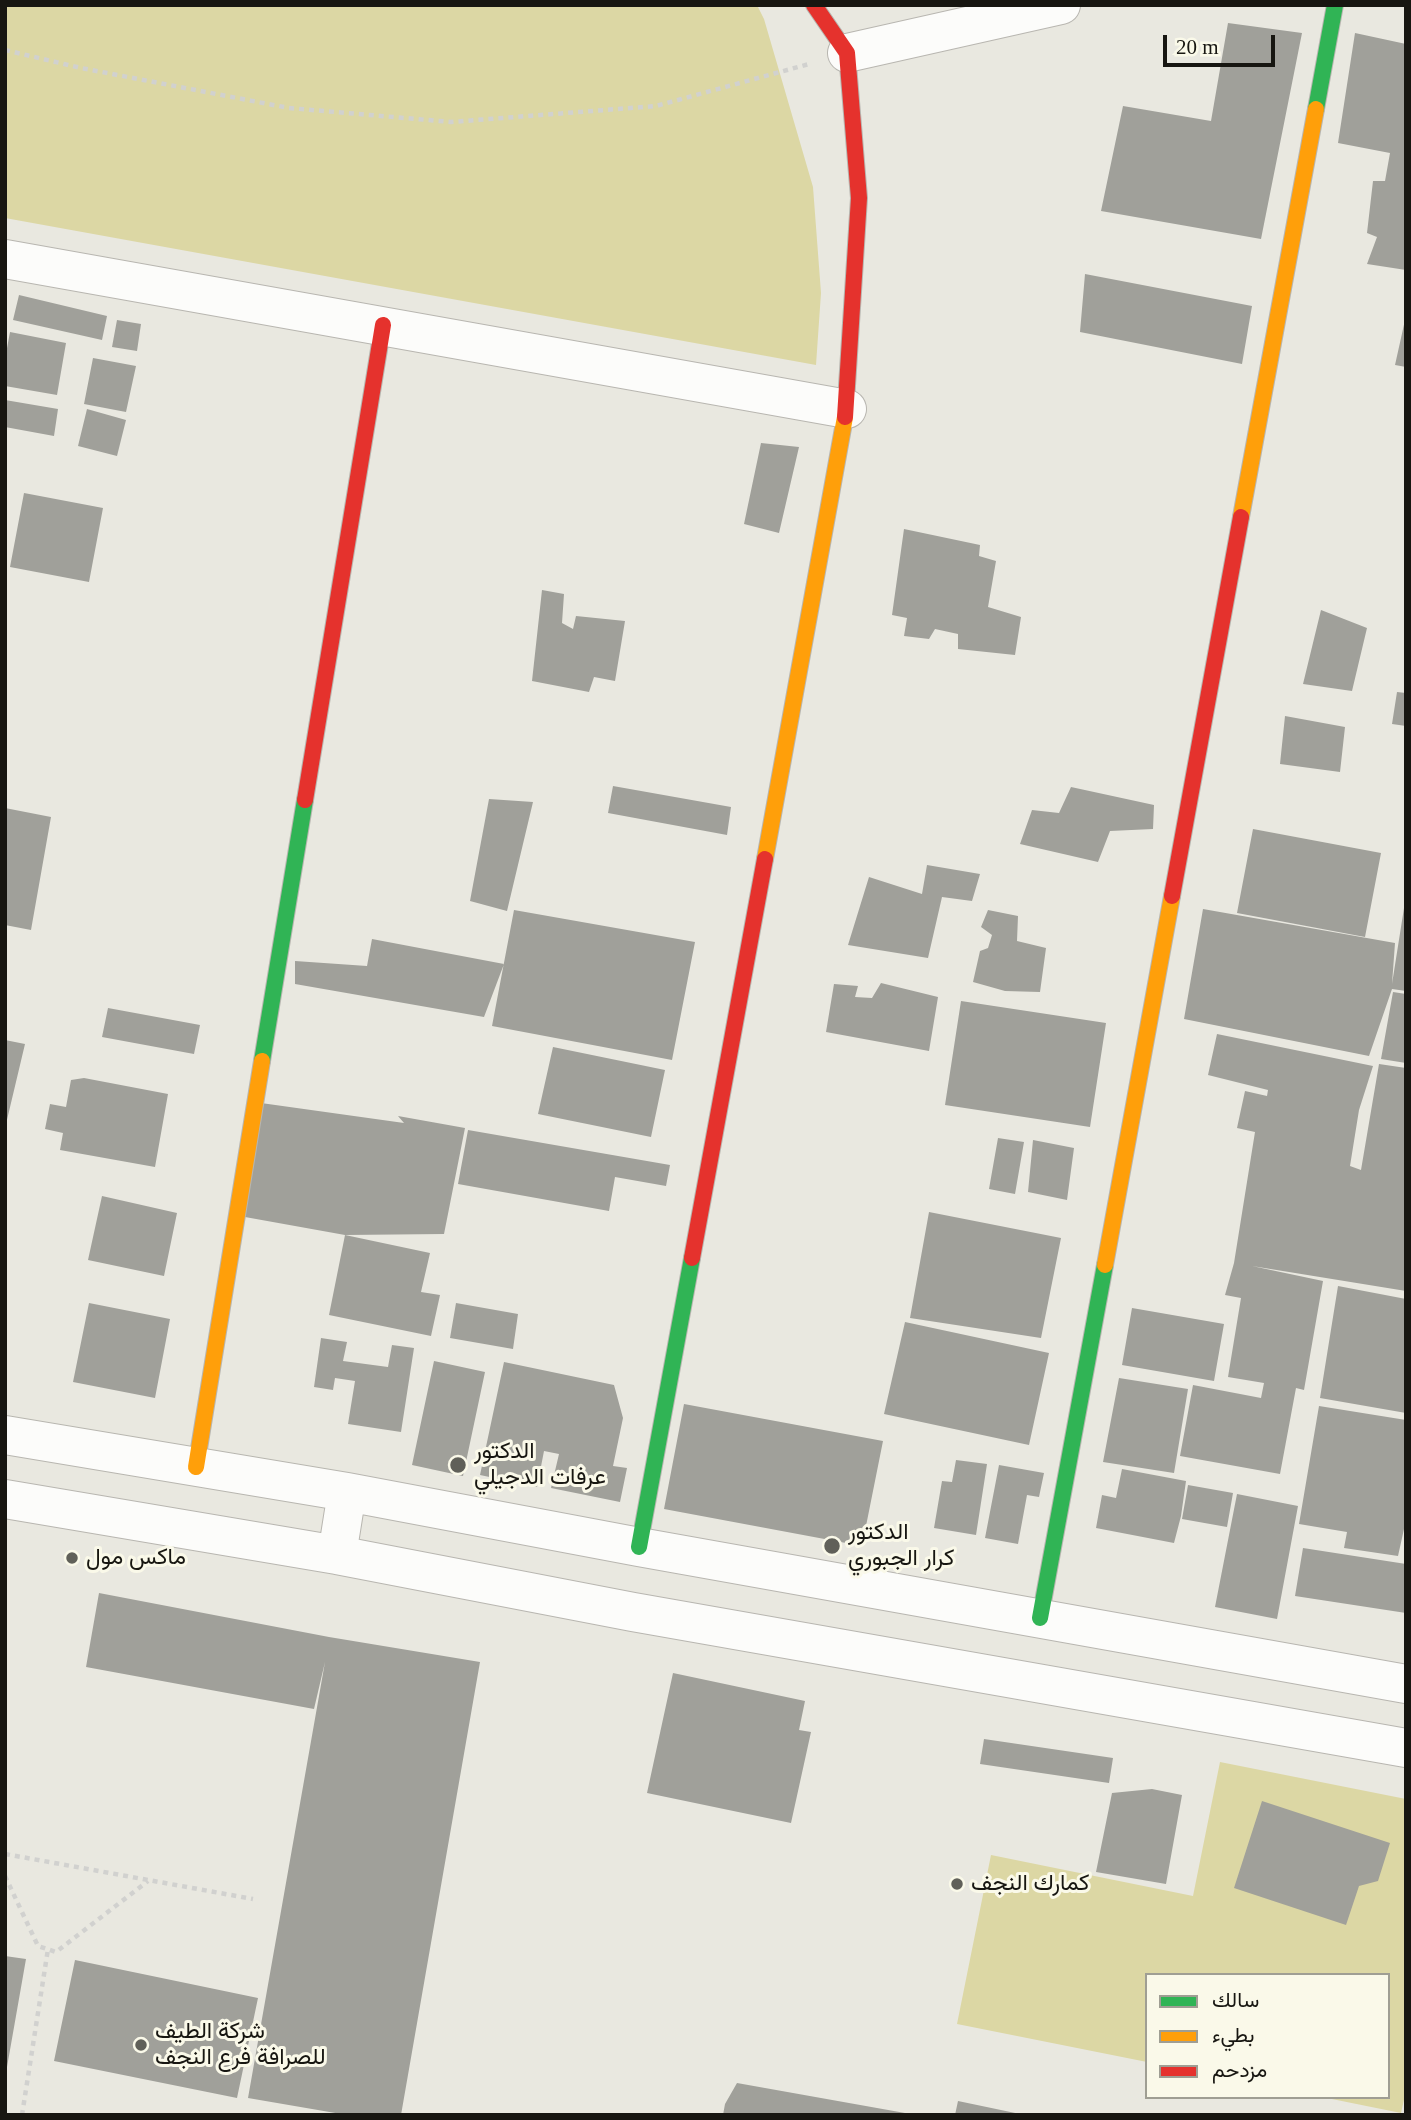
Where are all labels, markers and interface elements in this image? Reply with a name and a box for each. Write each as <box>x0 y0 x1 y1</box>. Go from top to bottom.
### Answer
scale bar <box>1166 21 1278 65</box>
text: 20 m <box>1176 35 1219 59</box>
place label: الدكتور عرفات الدجيلي <box>474 1438 606 1492</box>
marker: الدكتور عرفات الدجيلي <box>448 1455 468 1475</box>
place label: الدكتور كرار الجبوري <box>848 1519 954 1573</box>
marker: الدكتور كرار الجبوري <box>822 1536 842 1556</box>
place label: ماكس مول <box>86 1544 186 1572</box>
marker: ماكس مول <box>64 1550 80 1566</box>
place label: كمارك النجف <box>971 1870 1089 1898</box>
marker: كمارك النجف <box>949 1876 965 1892</box>
legend <box>1145 1973 1390 2099</box>
text: سالك <box>1212 1988 1259 2012</box>
place label: شركة الطيف للصرافة فرع النجف <box>155 2018 326 2072</box>
text: بطيء <box>1212 2023 1255 2047</box>
marker: شركة الطيف للصرافة فرع النجف <box>133 2037 149 2053</box>
text: مزدحم <box>1212 2058 1267 2082</box>

